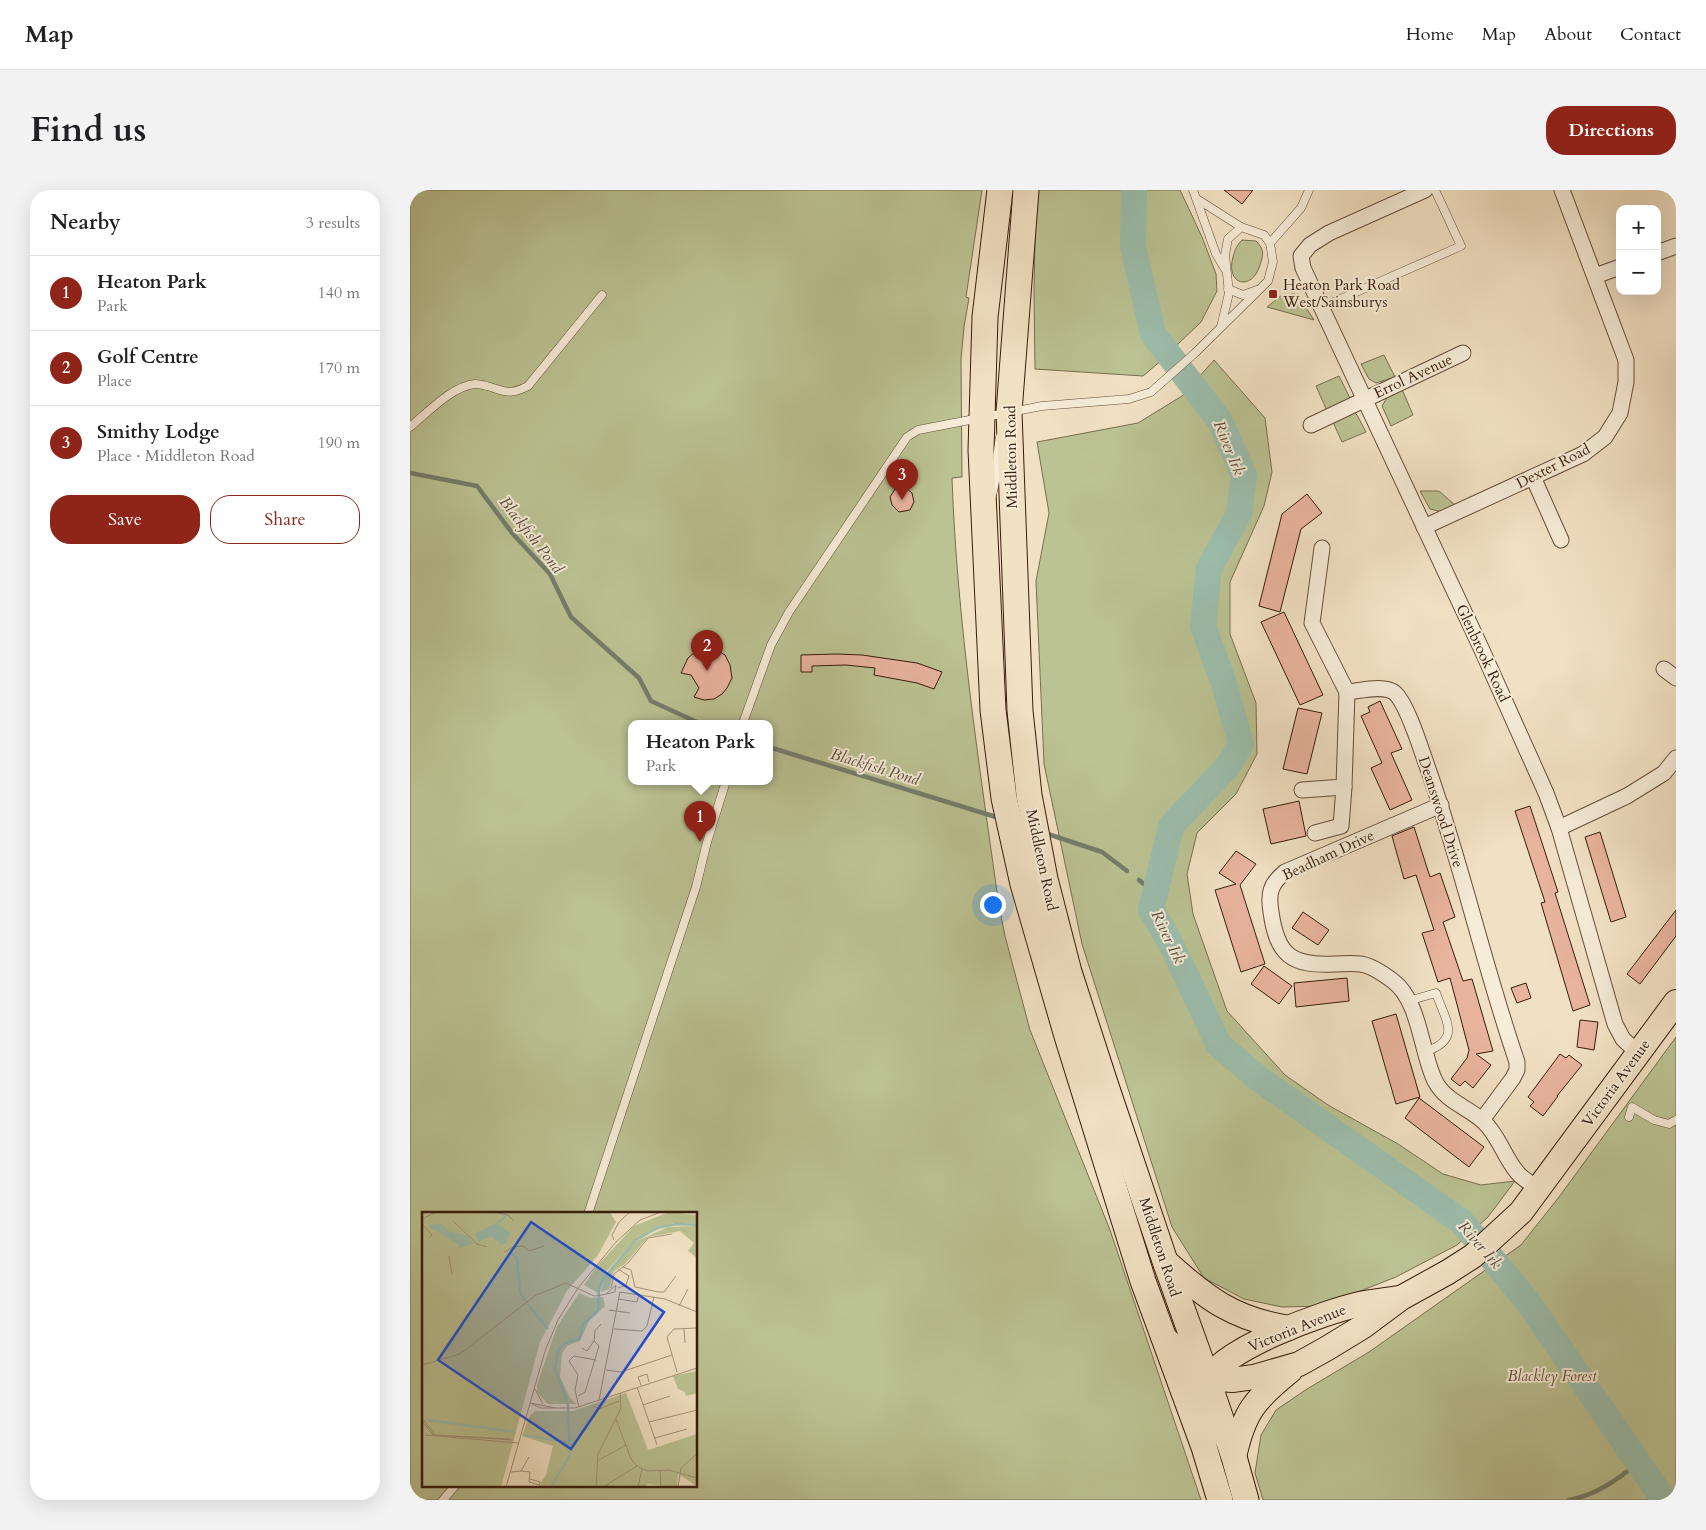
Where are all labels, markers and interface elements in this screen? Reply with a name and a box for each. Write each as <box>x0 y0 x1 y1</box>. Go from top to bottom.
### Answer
text: Map <box>25 18 74 51</box>
text: Home <box>1406 22 1454 47</box>
text: Map <box>1482 22 1516 47</box>
text: About <box>1544 22 1592 47</box>
text: Contact <box>1620 22 1681 47</box>
text: Find us <box>30 106 146 154</box>
button: Directions <box>1546 106 1676 155</box>
map controls <box>1616 205 1661 295</box>
button: + <box>1616 205 1661 250</box>
text: Nearby <box>50 208 121 237</box>
text: 3 results <box>306 212 360 234</box>
button: − <box>1616 250 1661 295</box>
text: Heaton Park <box>97 269 207 295</box>
place label: Heaton Park Road West/Sainsburys <box>1282 275 1400 312</box>
text: 1 <box>62 282 70 304</box>
text: 140 m <box>318 282 360 304</box>
marker: Heaton Park Road West/Sainsburys <box>1267 288 1279 300</box>
text: Park <box>97 295 128 317</box>
text: Golf Centre <box>97 344 199 370</box>
street label: Errol Avenue <box>1370 349 1456 403</box>
text: 2 <box>62 357 70 379</box>
text: 170 m <box>318 357 360 379</box>
text: Place <box>97 370 132 392</box>
street label: Middleton Road <box>1000 405 1022 509</box>
water label: River Irk <box>1208 417 1250 479</box>
text: Smithy Lodge <box>97 419 220 445</box>
text: 3 <box>62 432 70 454</box>
text: 190 m <box>318 432 360 454</box>
street label: Dexter Road <box>1513 439 1593 493</box>
text: Place · Middleton Road <box>97 445 255 467</box>
pin: 3 <box>886 459 918 500</box>
water label: Blackfish Pond <box>494 492 569 579</box>
button: Save <box>50 495 200 544</box>
button: Share <box>210 495 360 544</box>
street label: Glenbrook Road <box>1452 601 1514 705</box>
pin: 2 <box>691 630 723 671</box>
popup <box>628 720 773 785</box>
text: Heaton Park <box>646 729 755 755</box>
water label: Blackfish Pond <box>828 743 924 791</box>
street label: Deanswood Drive <box>1414 754 1468 870</box>
text: Park <box>646 755 676 777</box>
pin: 1 <box>684 801 716 842</box>
street label: Middleton Road <box>1021 807 1063 913</box>
street label: Beadham Drive <box>1279 825 1377 885</box>
your location <box>980 892 1006 918</box>
water label: River Irk <box>1146 906 1190 968</box>
street label: Victoria Avenue <box>1577 1035 1655 1131</box>
street label: Middleton Road <box>1135 1195 1185 1299</box>
inset map <box>422 1212 698 1488</box>
water label: River Irk <box>1453 1216 1507 1274</box>
street label: Victoria Avenue <box>1245 1299 1349 1357</box>
park label: Blackley Forest <box>1508 1366 1597 1386</box>

